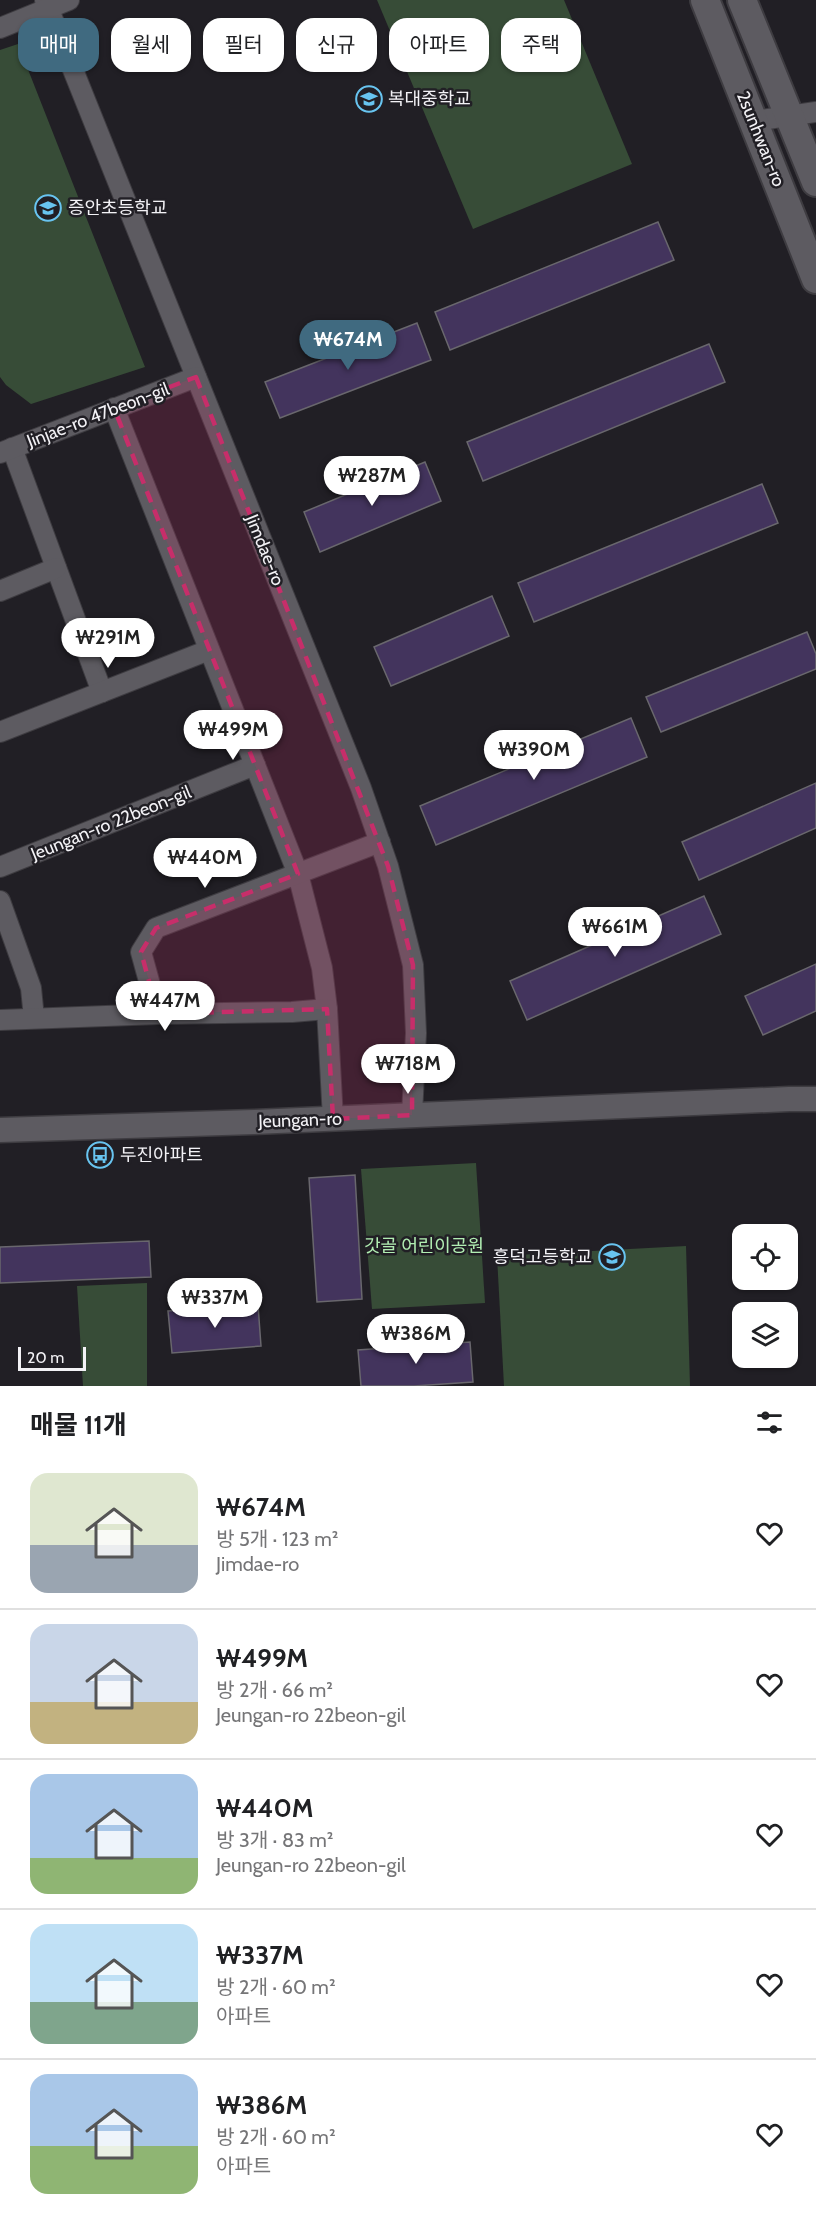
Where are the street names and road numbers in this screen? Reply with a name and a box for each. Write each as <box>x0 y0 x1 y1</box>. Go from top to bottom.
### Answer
street label: 2sunhwan-ro <box>732 88 790 190</box>
street label: Jinjae-ro 47beon-gil <box>23 377 173 453</box>
street label: Jimdae-ro <box>240 510 289 589</box>
street label: Jeungan-ro 22beon-gil <box>27 781 195 866</box>
street label: Jeungan-ro <box>257 1108 342 1132</box>

